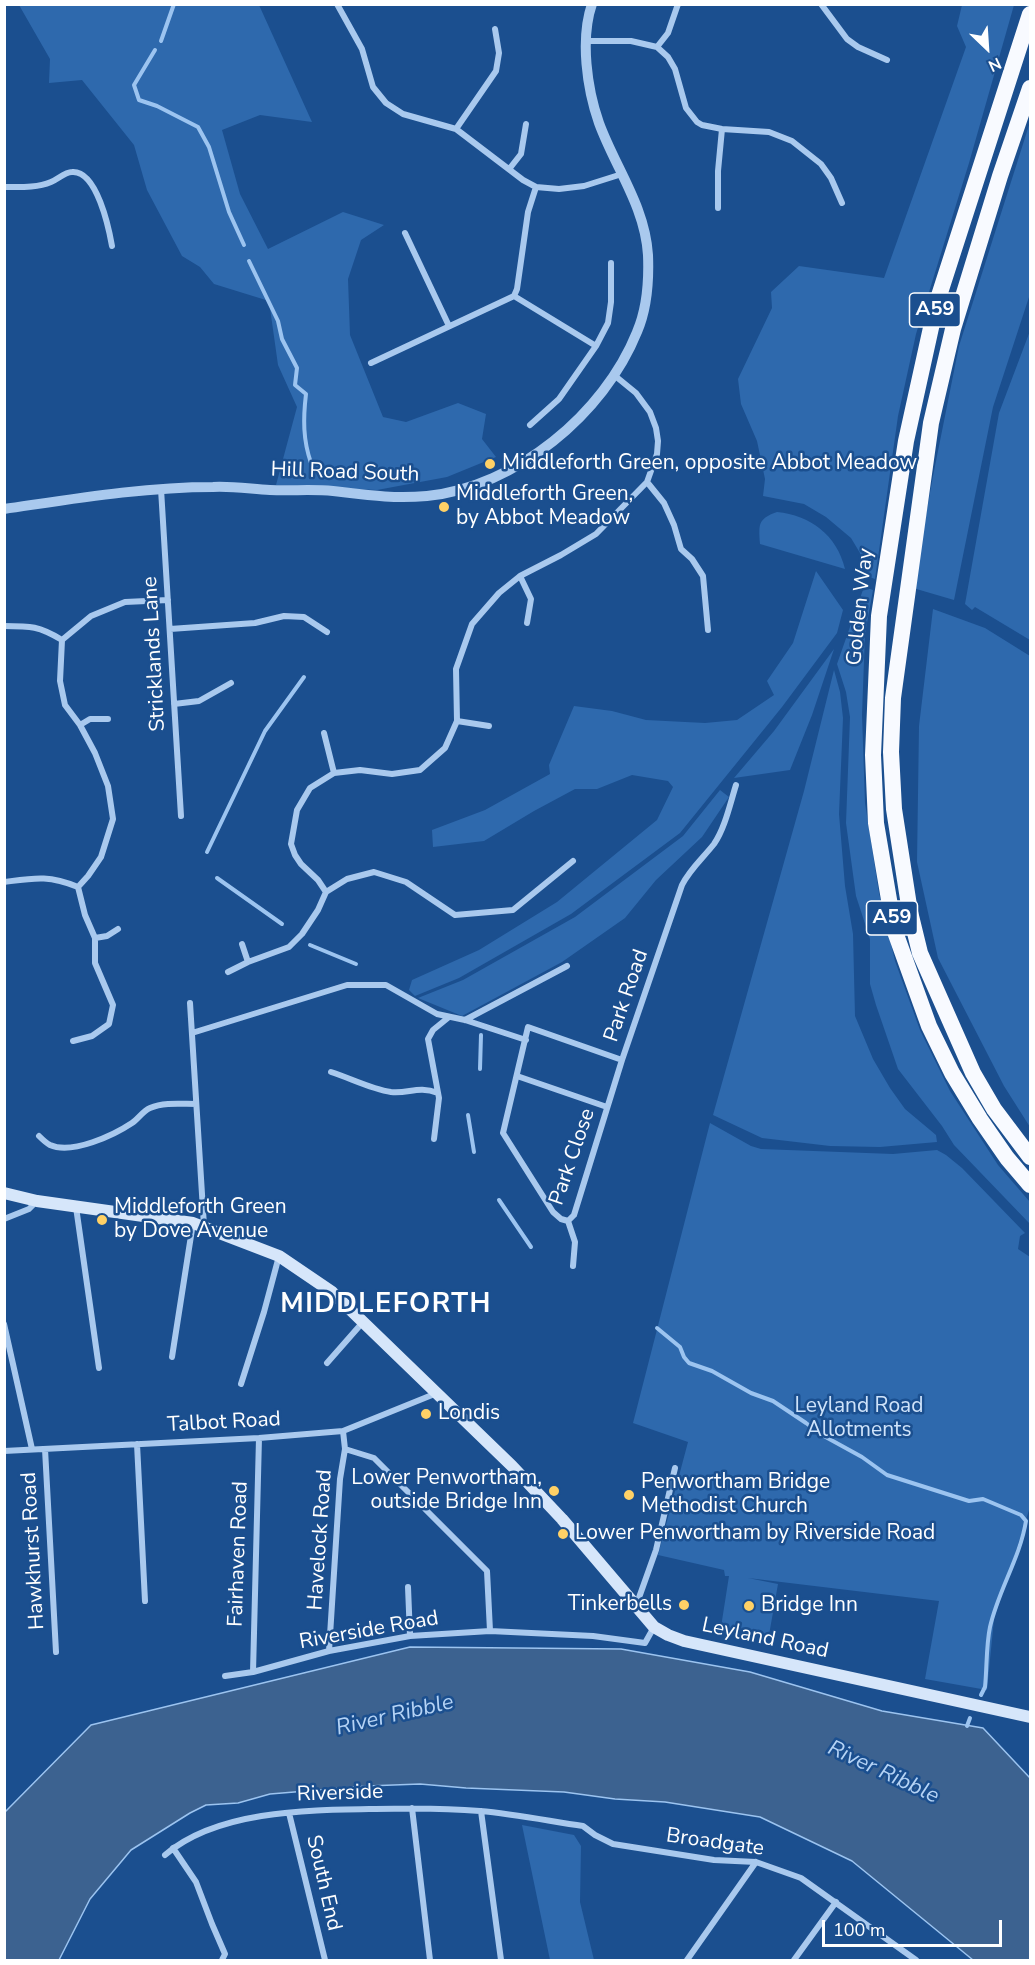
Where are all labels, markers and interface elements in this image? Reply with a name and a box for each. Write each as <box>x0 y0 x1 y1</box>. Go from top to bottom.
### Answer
north arrow <box>957 18 1017 78</box>
text: N <box>985 52 1005 77</box>
road number: A59 <box>910 293 960 327</box>
place label: Middleforth Green, opposite Abbot Meadow <box>502 451 917 477</box>
marker: Middleforth Green, opposite Abbot Meadow <box>483 457 497 471</box>
street label: Hill Road South <box>270 458 420 488</box>
place label: Middleforth Green, by Abbot Meadow <box>456 482 633 532</box>
marker: Middleforth Green, by Abbot Meadow <box>437 500 451 514</box>
street label: Golden Way <box>842 547 880 667</box>
street label: Stricklands Lane <box>138 576 172 732</box>
road number: A59 <box>866 901 918 935</box>
street label: Park Road <box>599 946 655 1046</box>
street label: Park Close <box>545 1105 601 1209</box>
place label: Middleforth Green by Dove Avenue <box>114 1195 287 1245</box>
marker: Middleforth Green by Dove Avenue <box>95 1213 109 1227</box>
district label: MIDDLEFORTH <box>280 1289 492 1321</box>
park label: Leyland Road Allotments <box>795 1394 923 1444</box>
place label: Londis <box>438 1401 500 1427</box>
street label: Talbot Road <box>167 1407 281 1439</box>
marker: Londis <box>419 1407 433 1421</box>
place label: Lower Penwortham, outside Bridge Inn <box>351 1466 542 1516</box>
street label: Havelock Road <box>304 1469 338 1611</box>
place label: Penwortham Bridge Methodist Church <box>641 1470 830 1520</box>
street label: Hawkhurst Road <box>17 1472 51 1630</box>
street label: Fairhaven Road <box>224 1481 254 1627</box>
marker: Lower Penwortham, outside Bridge Inn <box>547 1484 561 1498</box>
marker: Penwortham Bridge Methodist Church <box>622 1488 636 1502</box>
place label: Lower Penwortham by Riverside Road <box>575 1521 935 1547</box>
marker: Lower Penwortham by Riverside Road <box>556 1527 570 1541</box>
place label: Tinkerbells <box>568 1592 672 1618</box>
place label: Bridge Inn <box>761 1593 858 1619</box>
marker: Tinkerbells <box>677 1598 691 1612</box>
marker: Bridge Inn <box>742 1599 756 1613</box>
street label: Riverside Road <box>297 1606 441 1656</box>
street label: Leyland Road <box>699 1613 831 1665</box>
water label: River Ribble <box>334 1690 456 1742</box>
water label: River Ribble <box>823 1736 943 1810</box>
street label: Riverside <box>296 1780 384 1808</box>
street label: Broadgate <box>664 1824 766 1862</box>
street label: South End <box>300 1833 346 1933</box>
scale bar <box>825 1908 1005 1946</box>
text: 100 m <box>833 1918 885 1942</box>

